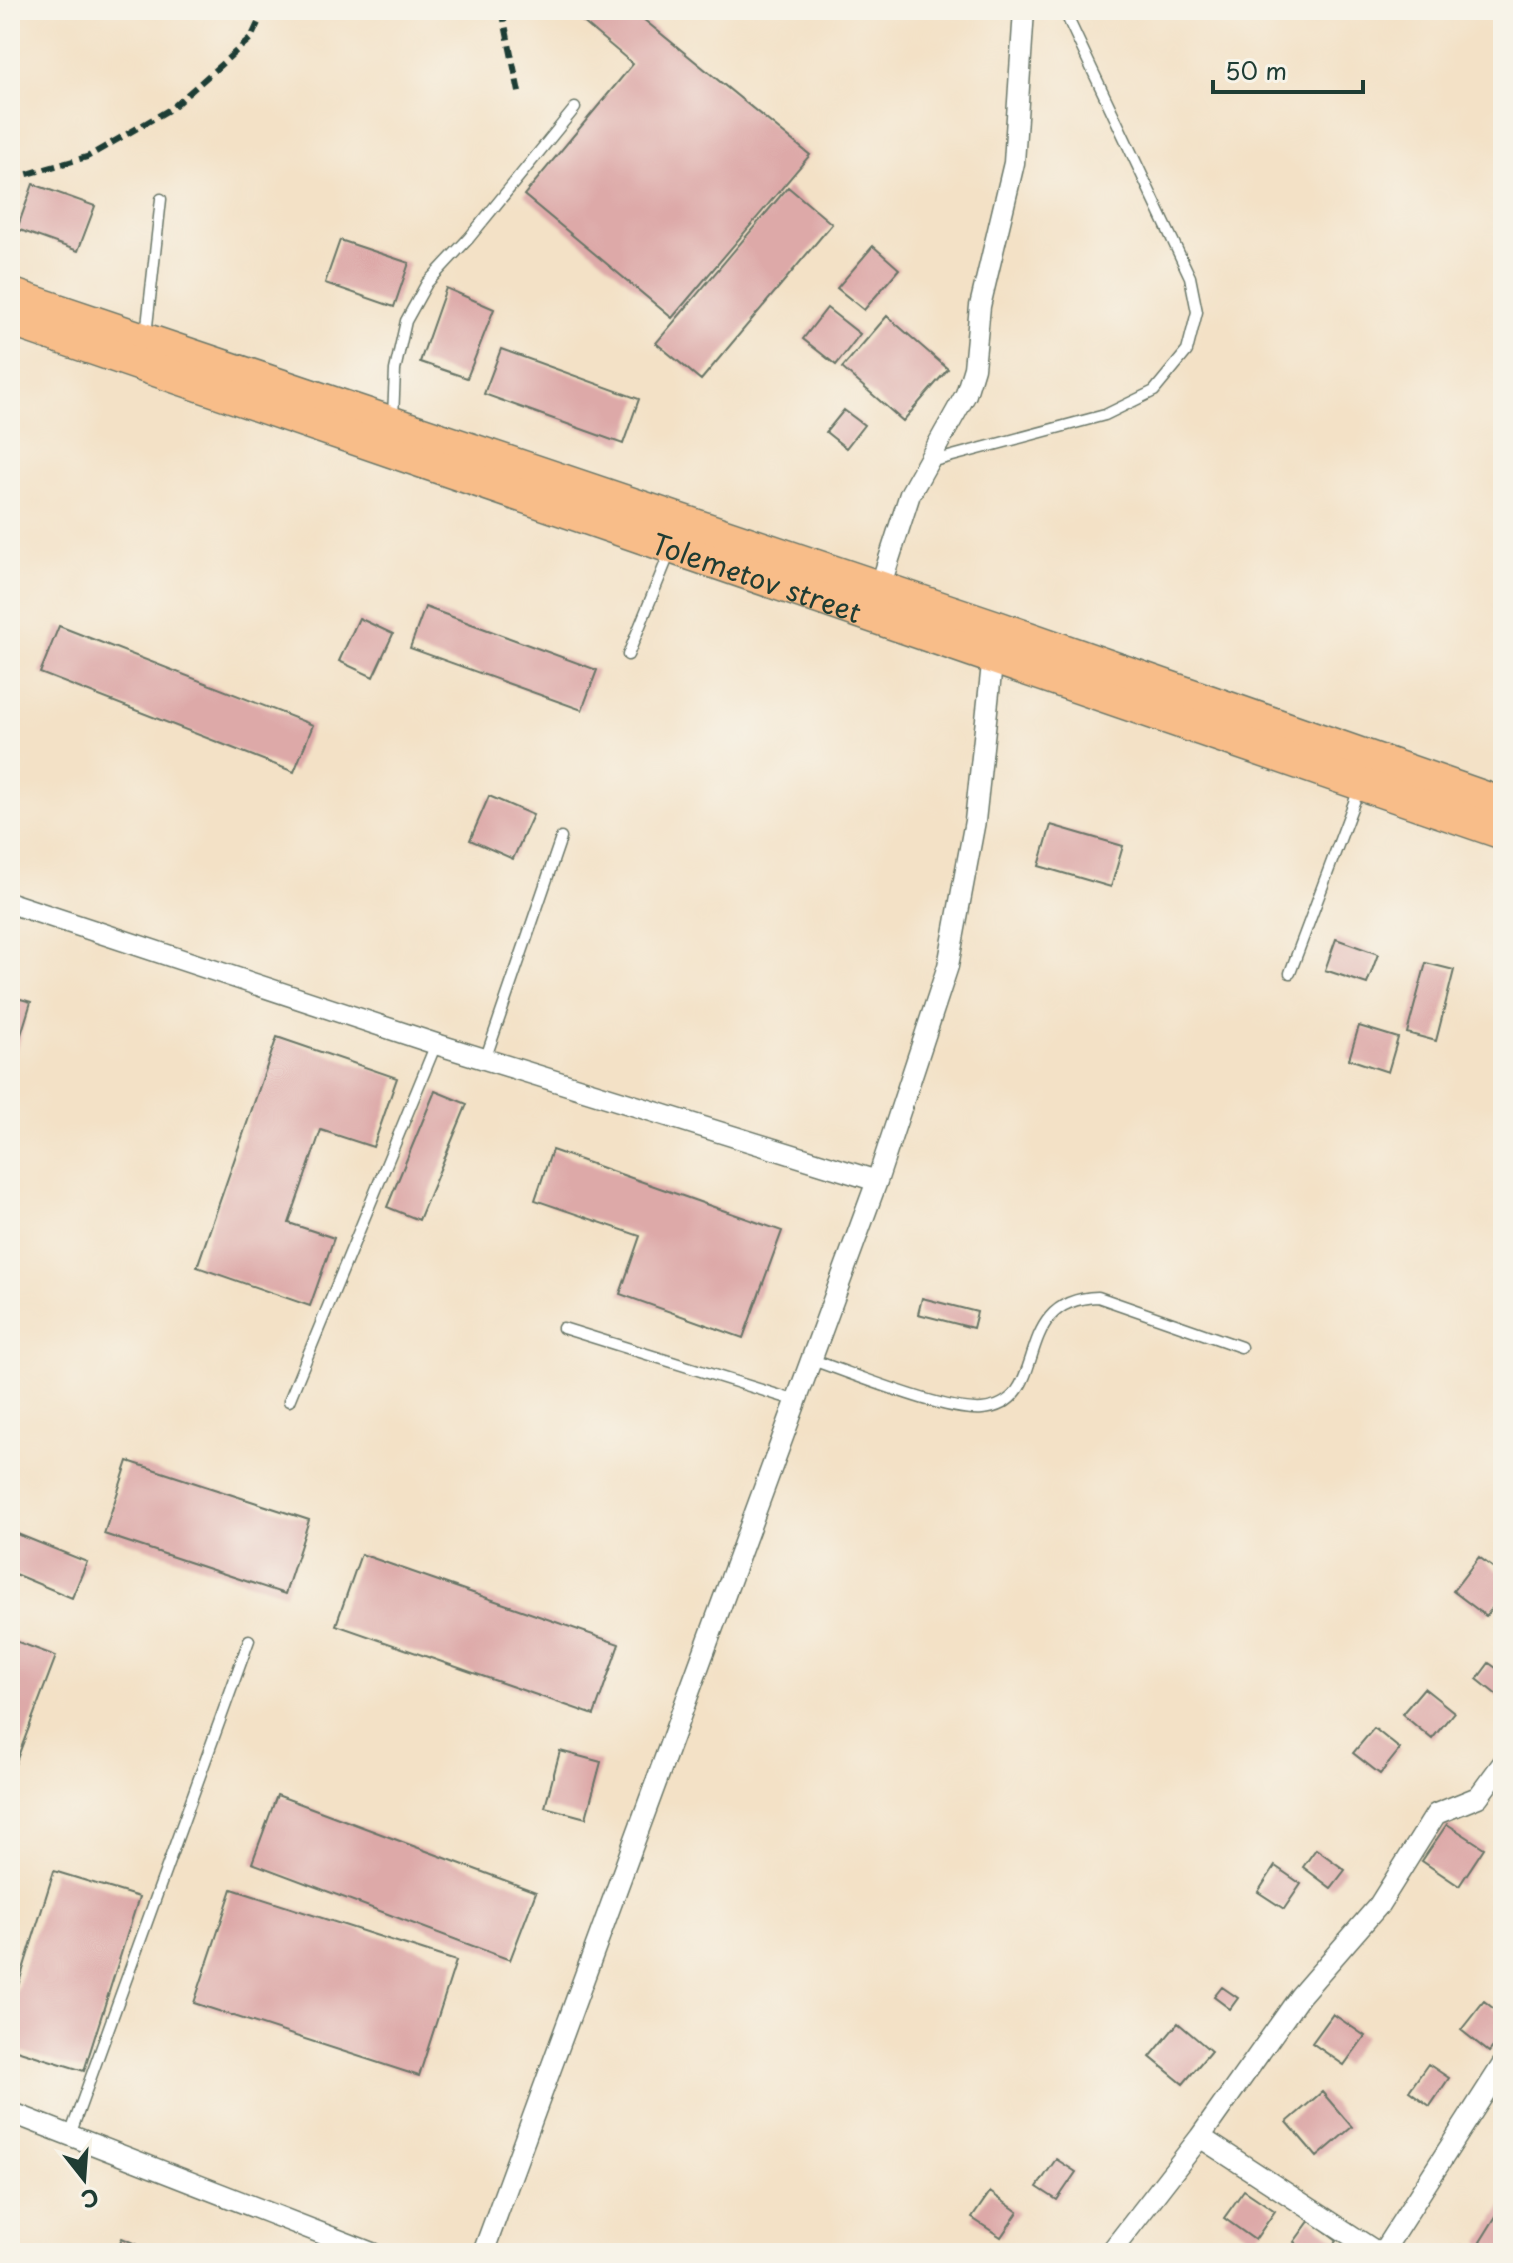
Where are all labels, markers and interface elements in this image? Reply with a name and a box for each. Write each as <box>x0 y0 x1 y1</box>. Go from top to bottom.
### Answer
scale bar <box>1213 44 1363 94</box>
text: 50 m <box>1225 52 1287 88</box>
street label: Tolemetov street <box>647 521 868 633</box>
north arrow <box>44 2139 124 2219</box>
text: С <box>78 2181 103 2218</box>

